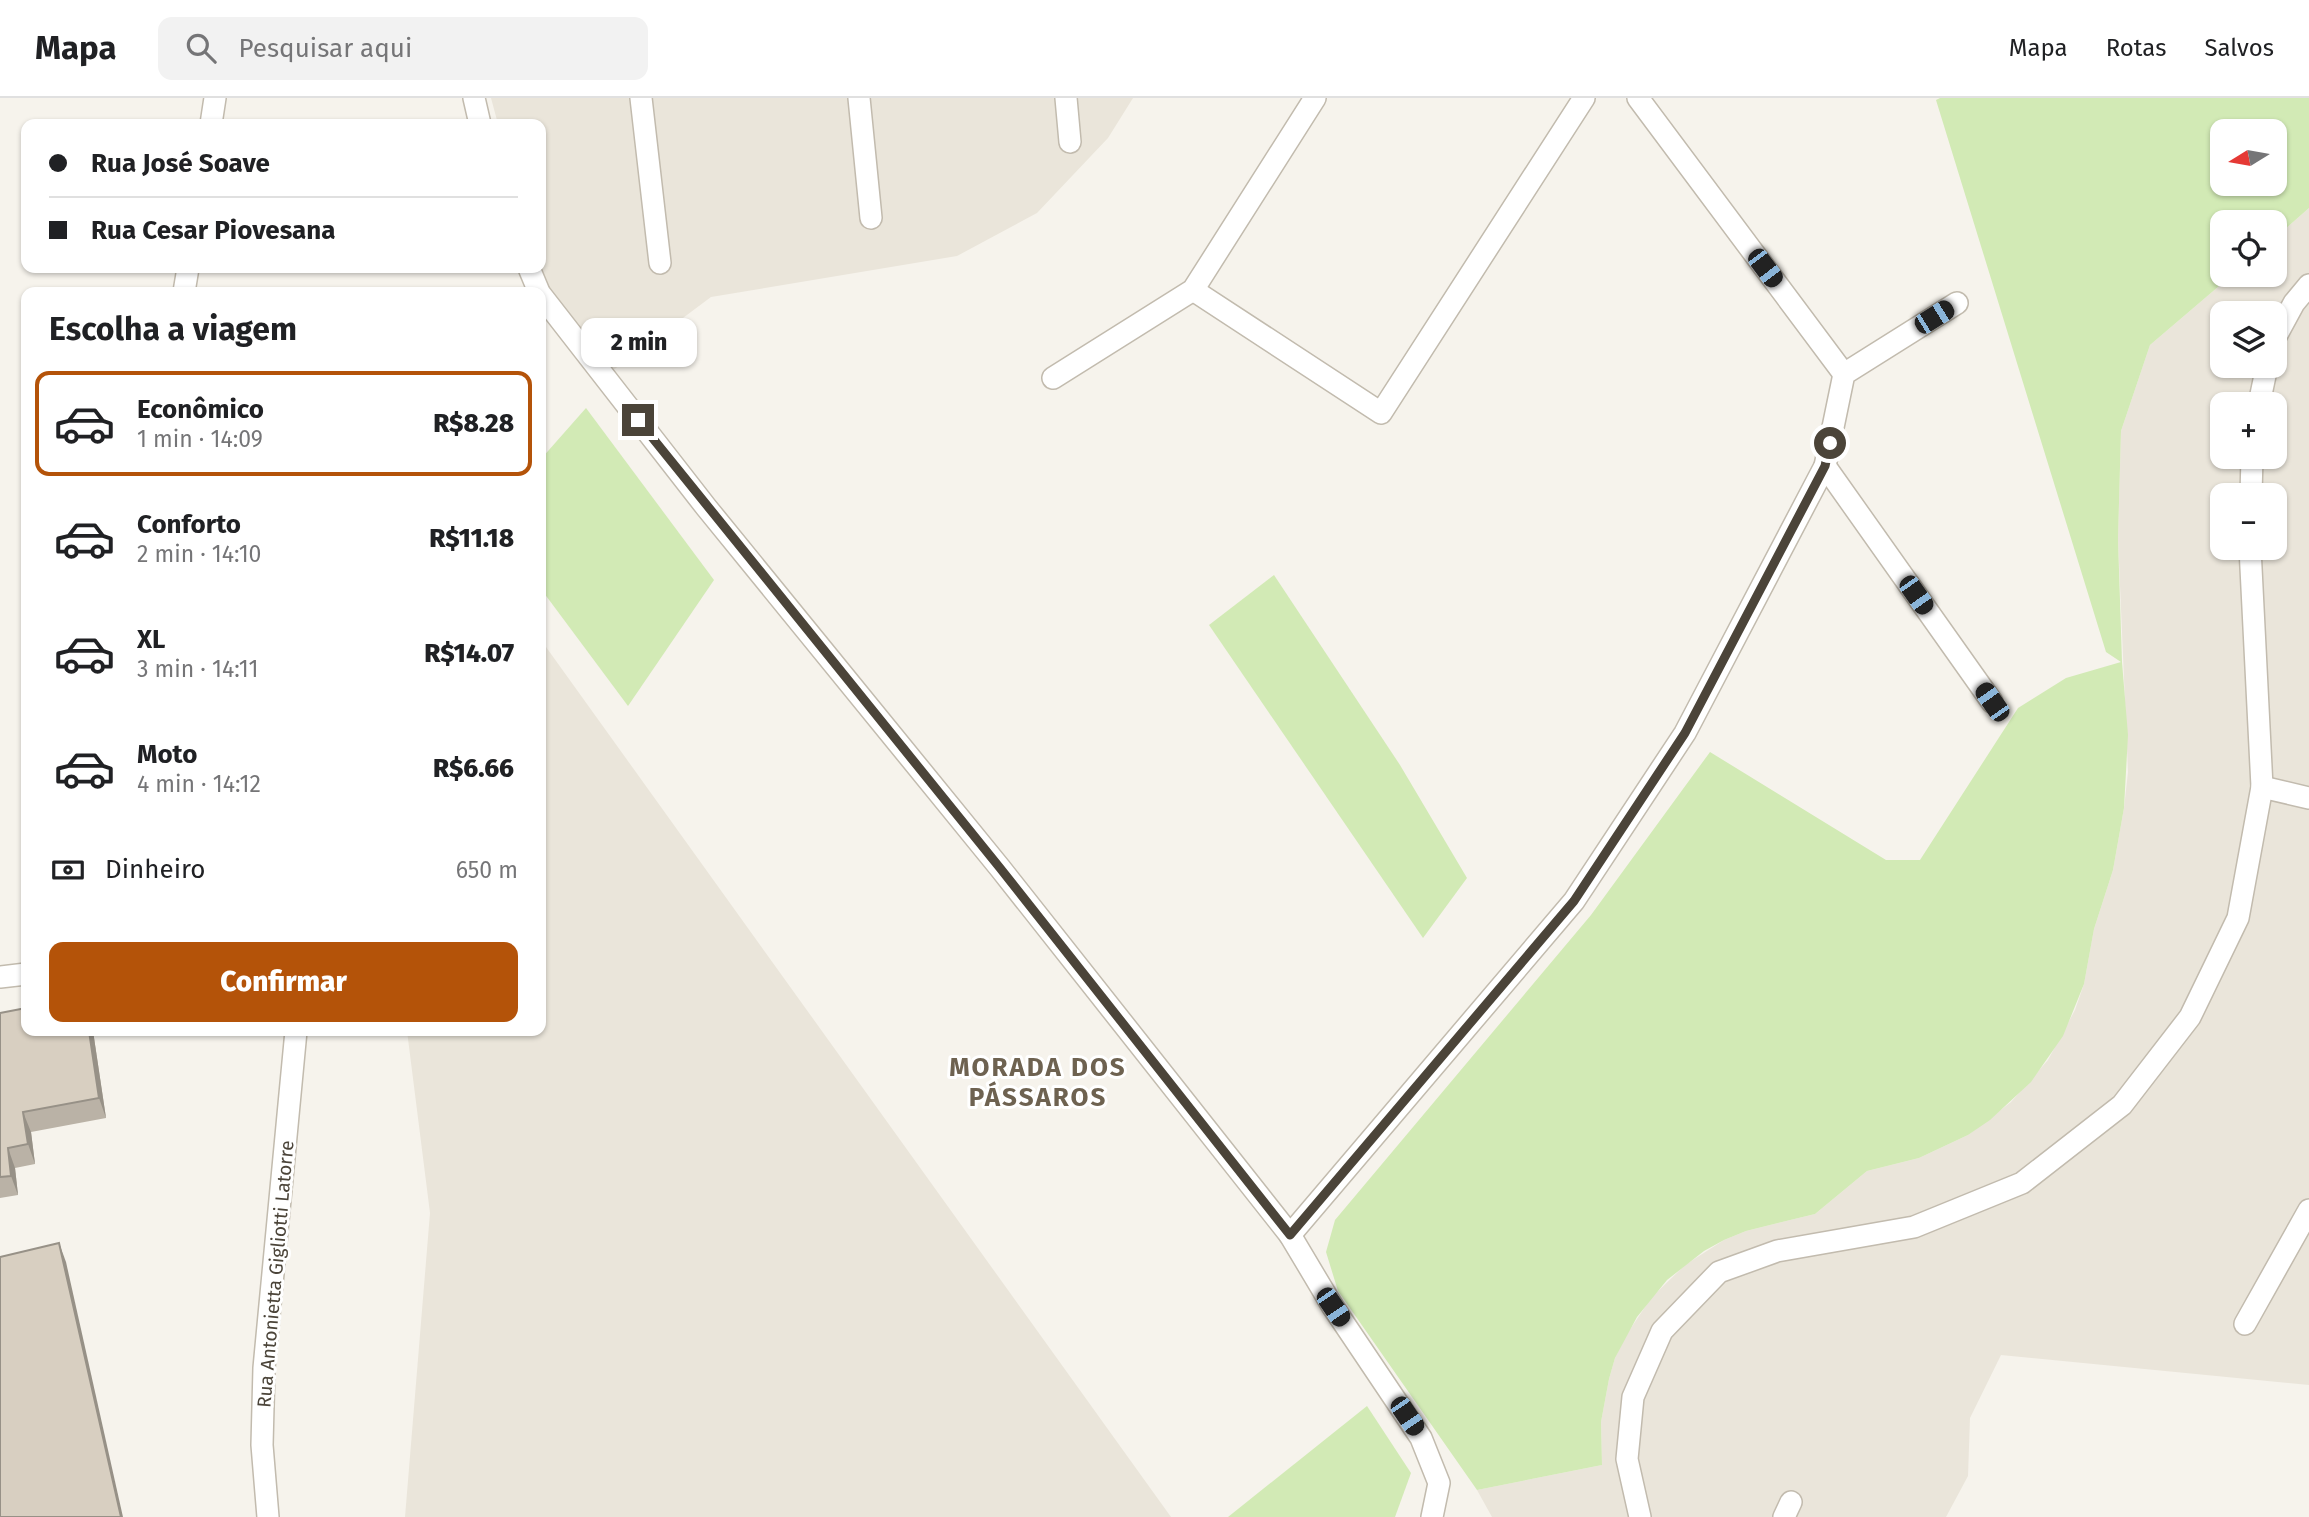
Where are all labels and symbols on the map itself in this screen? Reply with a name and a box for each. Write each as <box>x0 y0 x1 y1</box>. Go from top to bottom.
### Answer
north arrow <box>2210 119 2287 196</box>
car <box>1744 245 1787 291</box>
car <box>1911 297 1958 337</box>
callout: 2 min <box>580 318 696 368</box>
route end <box>622 404 654 436</box>
route start <box>1814 427 1846 459</box>
car <box>1896 572 1937 618</box>
car <box>1972 679 2013 725</box>
district label: MORADA DOS PÁSSAROS <box>949 1052 1127 1113</box>
street label: Rua Antonietta Gigliotti Latorre <box>252 1139 299 1409</box>
car <box>1313 1284 1354 1330</box>
car <box>1387 1393 1428 1439</box>

